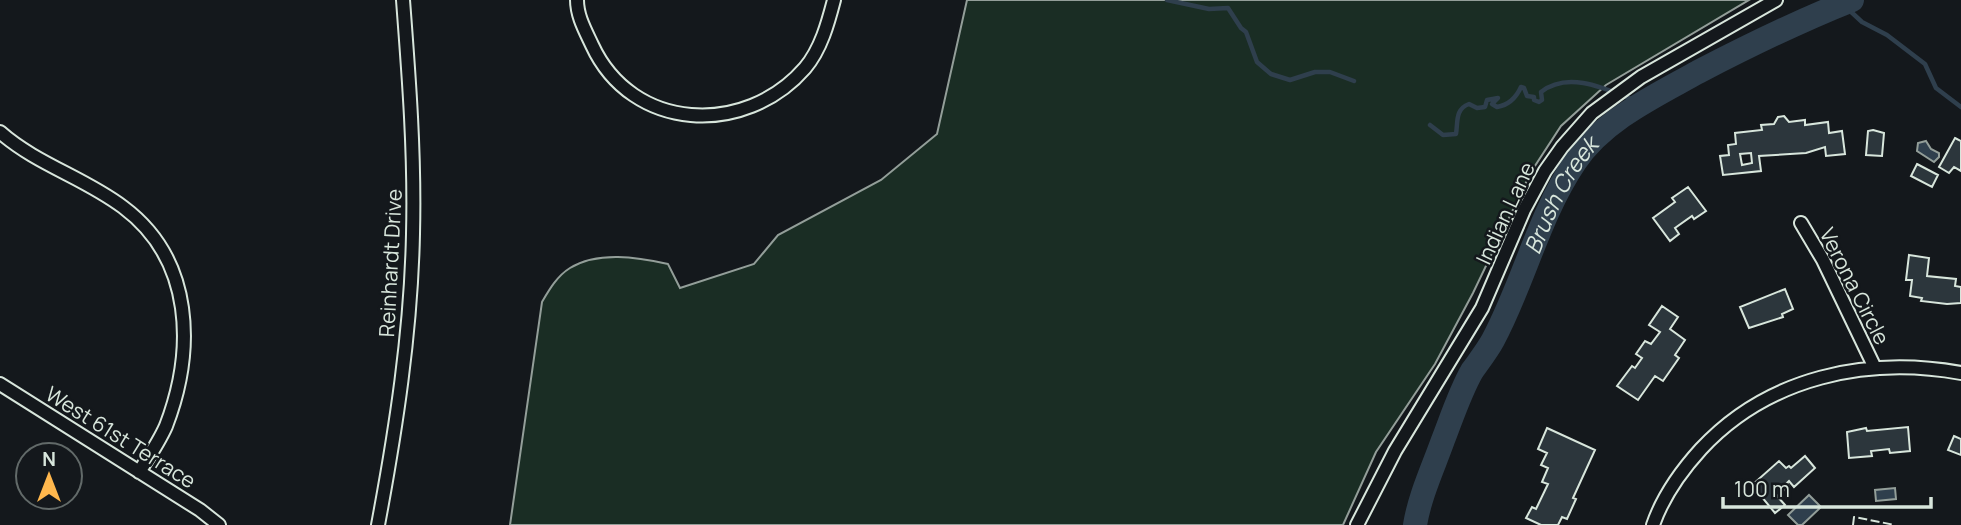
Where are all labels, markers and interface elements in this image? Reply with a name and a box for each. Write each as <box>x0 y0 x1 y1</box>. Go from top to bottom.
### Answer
water label: Brush Creek <box>1516 127 1607 258</box>
street label: Indian Lane <box>1469 157 1541 269</box>
street label: Reinhardt Drive <box>372 188 408 338</box>
street label: Verona Circle <box>1814 223 1896 349</box>
street label: West 61st Terrace <box>41 380 201 494</box>
north arrow <box>14 441 84 511</box>
text: N <box>42 446 56 472</box>
scale bar <box>1723 466 1931 510</box>
text: 100 m <box>1734 475 1790 503</box>

